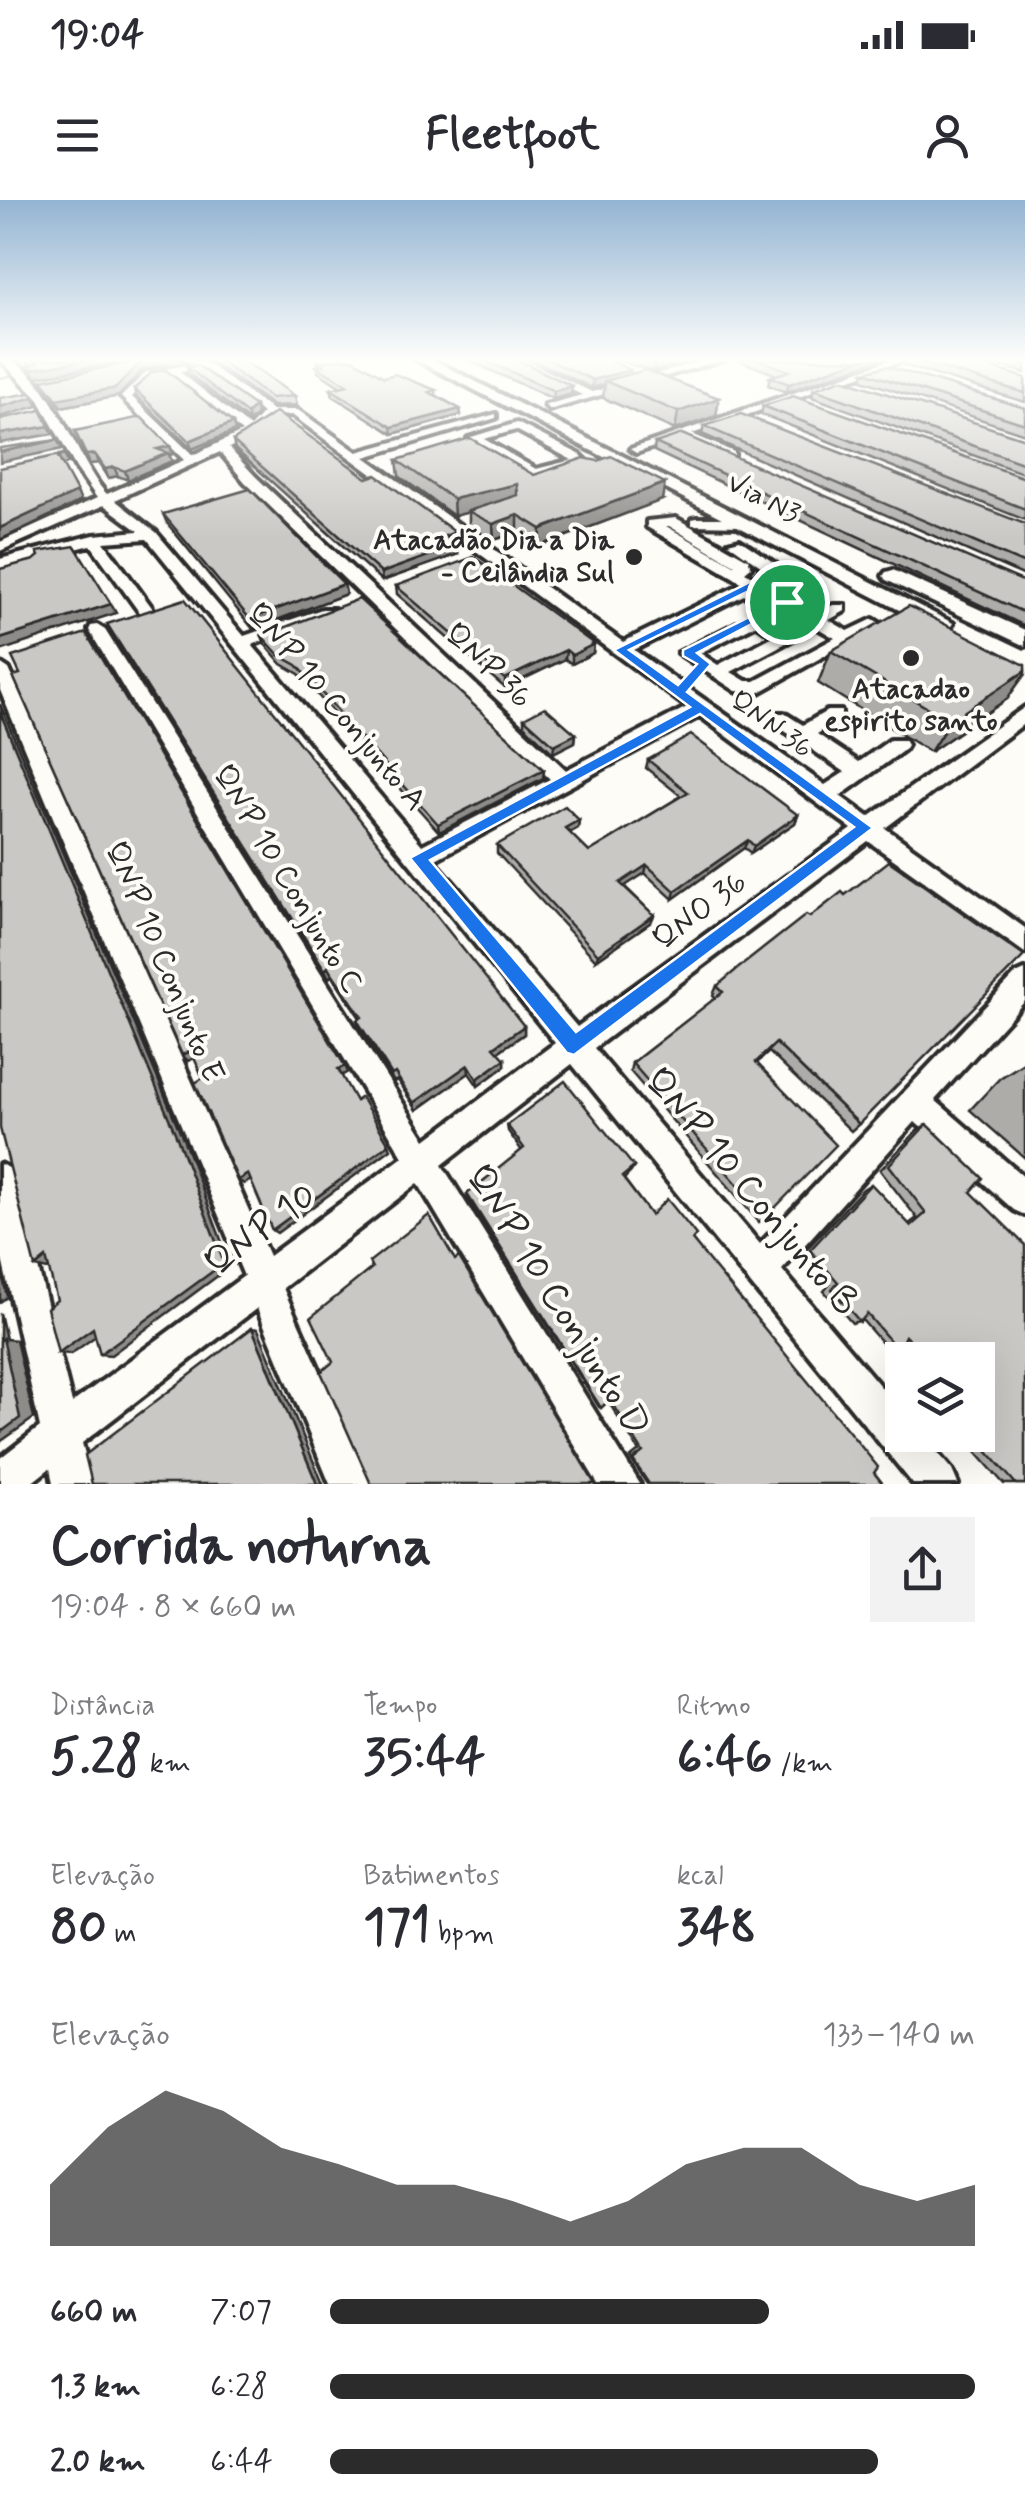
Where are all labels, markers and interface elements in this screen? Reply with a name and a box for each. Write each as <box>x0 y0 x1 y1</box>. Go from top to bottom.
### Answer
text: 19:04 <box>50 11 144 60</box>
text: Fleetfoot <box>425 106 600 165</box>
icon: menu <box>50 108 105 163</box>
icon: person <box>920 108 975 163</box>
street label: Via N3 <box>720 465 806 533</box>
place label: Atacadão Dia a Dia - Ceilândia Sul <box>373 523 615 592</box>
marker: Atacadão Dia a Dia - Ceilândia Sul <box>623 546 645 568</box>
pin <box>745 560 830 645</box>
icon: arrive <box>760 575 815 630</box>
street label: QNP 10 Conjunto A <box>236 594 436 820</box>
street label: QNP 36 <box>435 614 541 718</box>
marker: Atacadao espirito santo <box>900 647 922 669</box>
place label: Atacadao espirito santo <box>824 672 998 741</box>
street label: QNN 36 <box>722 682 820 768</box>
street label: QNP 10 Conjunto C <box>202 757 372 1001</box>
street label: QNP 10 Conjunto E <box>94 835 234 1089</box>
street label: QNO 36 <box>644 862 756 960</box>
street label: QNP 10 Conjunto B <box>633 1058 869 1326</box>
street label: QNP 10 Conjunto D <box>454 1156 660 1446</box>
street label: QNP 10 <box>195 1172 327 1288</box>
map controls <box>885 1342 995 1452</box>
button: layers <box>885 1342 995 1452</box>
text: Corrida noturna <box>50 1512 431 1584</box>
button: share <box>870 1517 975 1622</box>
text: 19:04 · 8 × 660 m <box>50 1586 296 1628</box>
text: Distância <box>50 1688 155 1725</box>
text: Tempo <box>363 1688 437 1725</box>
text: Ritmo <box>677 1688 751 1725</box>
text: 5.28 <box>50 1725 142 1791</box>
text: 35:44 <box>363 1725 485 1791</box>
text: 6:46 <box>677 1725 772 1791</box>
text: km <box>142 1746 191 1783</box>
text: /km <box>772 1746 833 1783</box>
text: Elevação <box>50 1858 155 1895</box>
text: Batimentos <box>363 1858 500 1895</box>
text: kcal <box>677 1858 724 1895</box>
text: 80 <box>50 1895 107 1961</box>
text: 171 <box>363 1895 430 1961</box>
text: 348 <box>677 1895 757 1961</box>
text: m <box>107 1916 137 1953</box>
text: bpm <box>430 1916 494 1953</box>
text: Elevação <box>50 2014 170 2056</box>
text: 133–140 m <box>822 2014 975 2056</box>
text: 660 m <box>50 2291 137 2333</box>
text: 7:07 <box>210 2291 272 2333</box>
text: 1.3 km <box>50 2366 141 2408</box>
text: 6:28 <box>210 2366 268 2408</box>
text: 2.0 km <box>50 2441 146 2483</box>
text: 6:44 <box>210 2441 273 2483</box>

